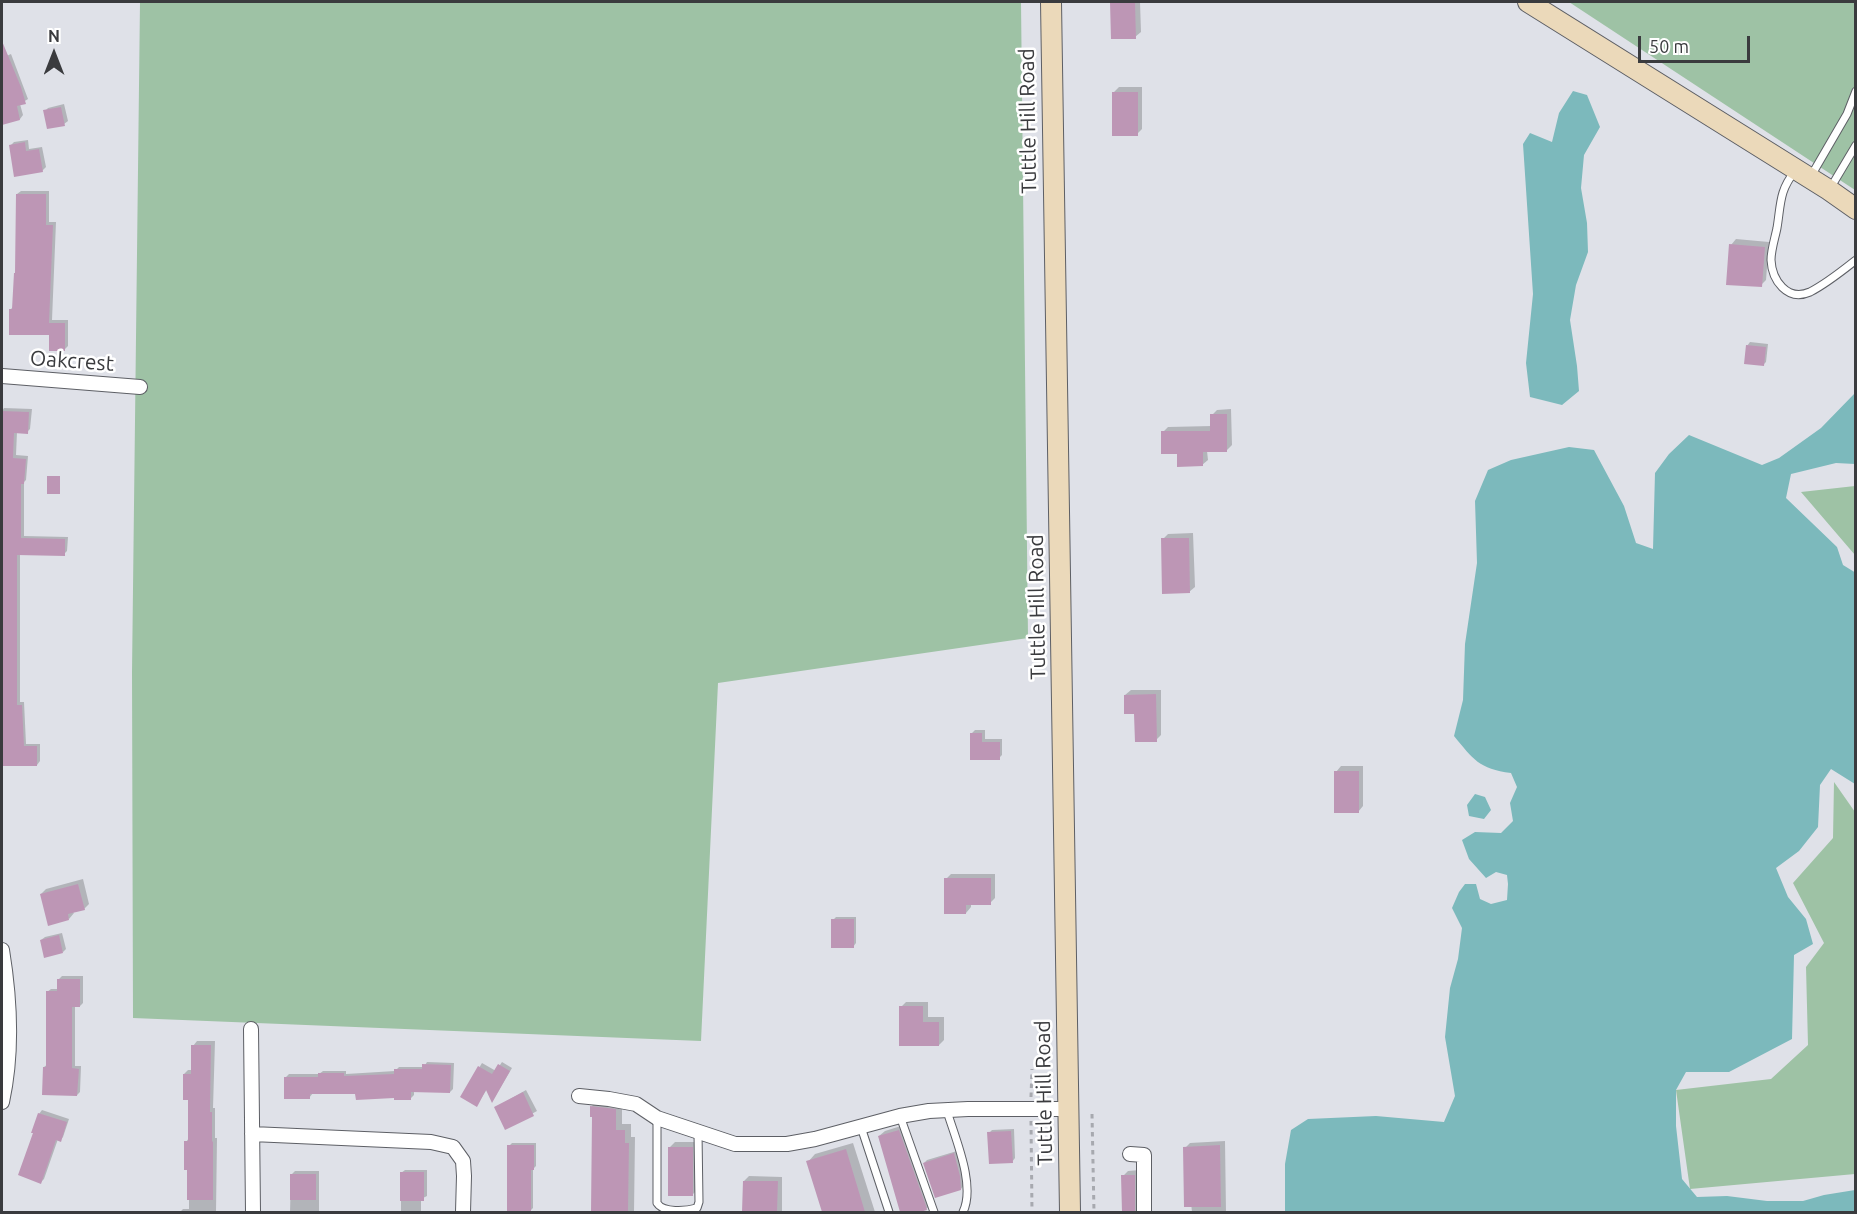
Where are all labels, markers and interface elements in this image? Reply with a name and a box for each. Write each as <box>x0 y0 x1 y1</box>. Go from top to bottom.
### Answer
north arrow <box>24 24 84 84</box>
scale bar <box>1641 24 1754 62</box>
text: N <box>48 27 60 45</box>
text: 50 m <box>1649 36 1689 56</box>
street label: Tuttle Hill Road <box>1014 48 1042 194</box>
street label: Oakcrest <box>29 346 115 376</box>
street label: Tuttle Hill Road <box>1023 534 1051 680</box>
street label: Tuttle Hill Road <box>1030 1020 1058 1166</box>

